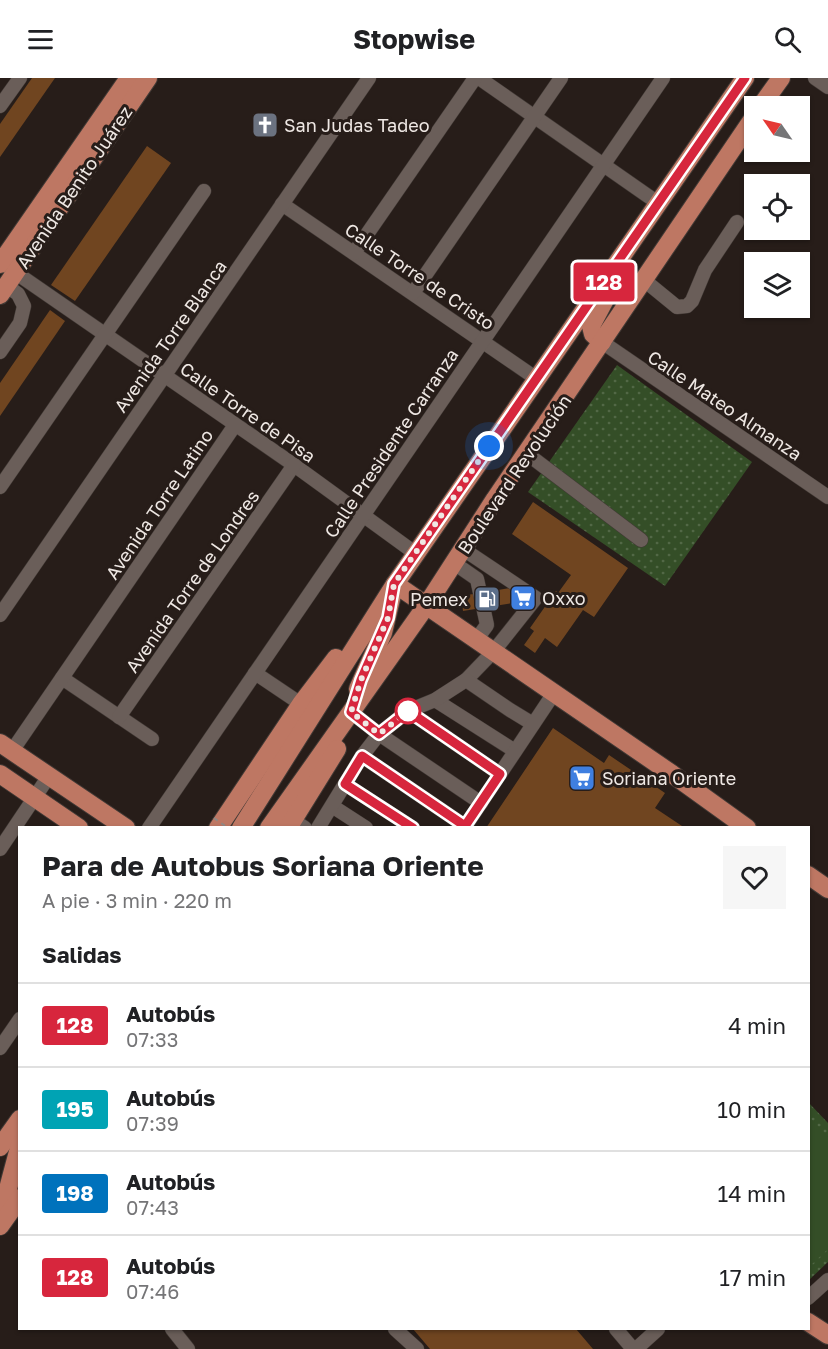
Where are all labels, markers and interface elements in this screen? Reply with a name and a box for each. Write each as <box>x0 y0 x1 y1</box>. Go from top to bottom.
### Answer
icon: menu <box>24 23 57 56</box>
text: Stopwise <box>353 23 475 55</box>
icon: search <box>771 23 804 56</box>
north arrow <box>744 96 810 162</box>
map controls <box>744 96 810 318</box>
street label: Avenida Benito Juárez <box>11 102 137 272</box>
church icon: San Judas Tadeo <box>250 110 280 140</box>
place label: San Judas Tadeo <box>284 114 429 136</box>
button: locate <box>744 174 810 240</box>
street label: Calle Torre de Cristo <box>341 218 499 334</box>
button: layers <box>744 252 810 318</box>
street label: Avenida Torre Blanca <box>109 256 231 416</box>
line badge: 128 <box>570 262 638 302</box>
text: 128 <box>585 269 623 295</box>
street label: Calle Presidente Carranza <box>319 344 463 542</box>
street label: Calle Mateo Almanza <box>644 345 806 465</box>
street label: Calle Torre de Pisa <box>176 357 320 467</box>
street label: Boulevard Revolución <box>452 390 576 558</box>
street label: Avenida Torre Latino <box>101 425 217 583</box>
your location <box>474 431 504 461</box>
street label: Avenida Torre de Londres <box>121 485 263 677</box>
supermarket icon: Oxxo <box>508 583 538 613</box>
fuel station icon: Pemex <box>472 584 502 614</box>
place label: Oxxo <box>542 587 586 609</box>
place label: Pemex <box>410 588 468 610</box>
unlabelled marker <box>395 698 421 724</box>
supermarket icon: Soriana Oriente <box>567 763 597 793</box>
place label: Soriana Oriente <box>602 767 736 789</box>
button: heart <box>723 846 786 909</box>
text: Para de Autobus Soriana Oriente <box>42 849 484 882</box>
text: A pie · 3 min · 220 m <box>42 888 232 912</box>
text: Salidas <box>42 941 122 968</box>
text: Autobús <box>126 1000 215 1027</box>
text: 128 <box>56 1012 94 1038</box>
text: 4 min <box>728 1012 786 1039</box>
text: 07:33 <box>126 1027 178 1051</box>
text: Autobús <box>126 1084 215 1111</box>
text: 195 <box>57 1096 93 1122</box>
text: 10 min <box>717 1096 786 1123</box>
text: 07:39 <box>126 1111 179 1135</box>
text: Autobús <box>126 1168 215 1195</box>
text: 198 <box>56 1180 94 1206</box>
text: 14 min <box>718 1180 786 1207</box>
text: 07:43 <box>126 1195 179 1219</box>
text: Autobús <box>126 1252 215 1279</box>
text: 128 <box>56 1264 94 1290</box>
text: 17 min <box>719 1264 786 1291</box>
text: 07:46 <box>126 1279 179 1303</box>

